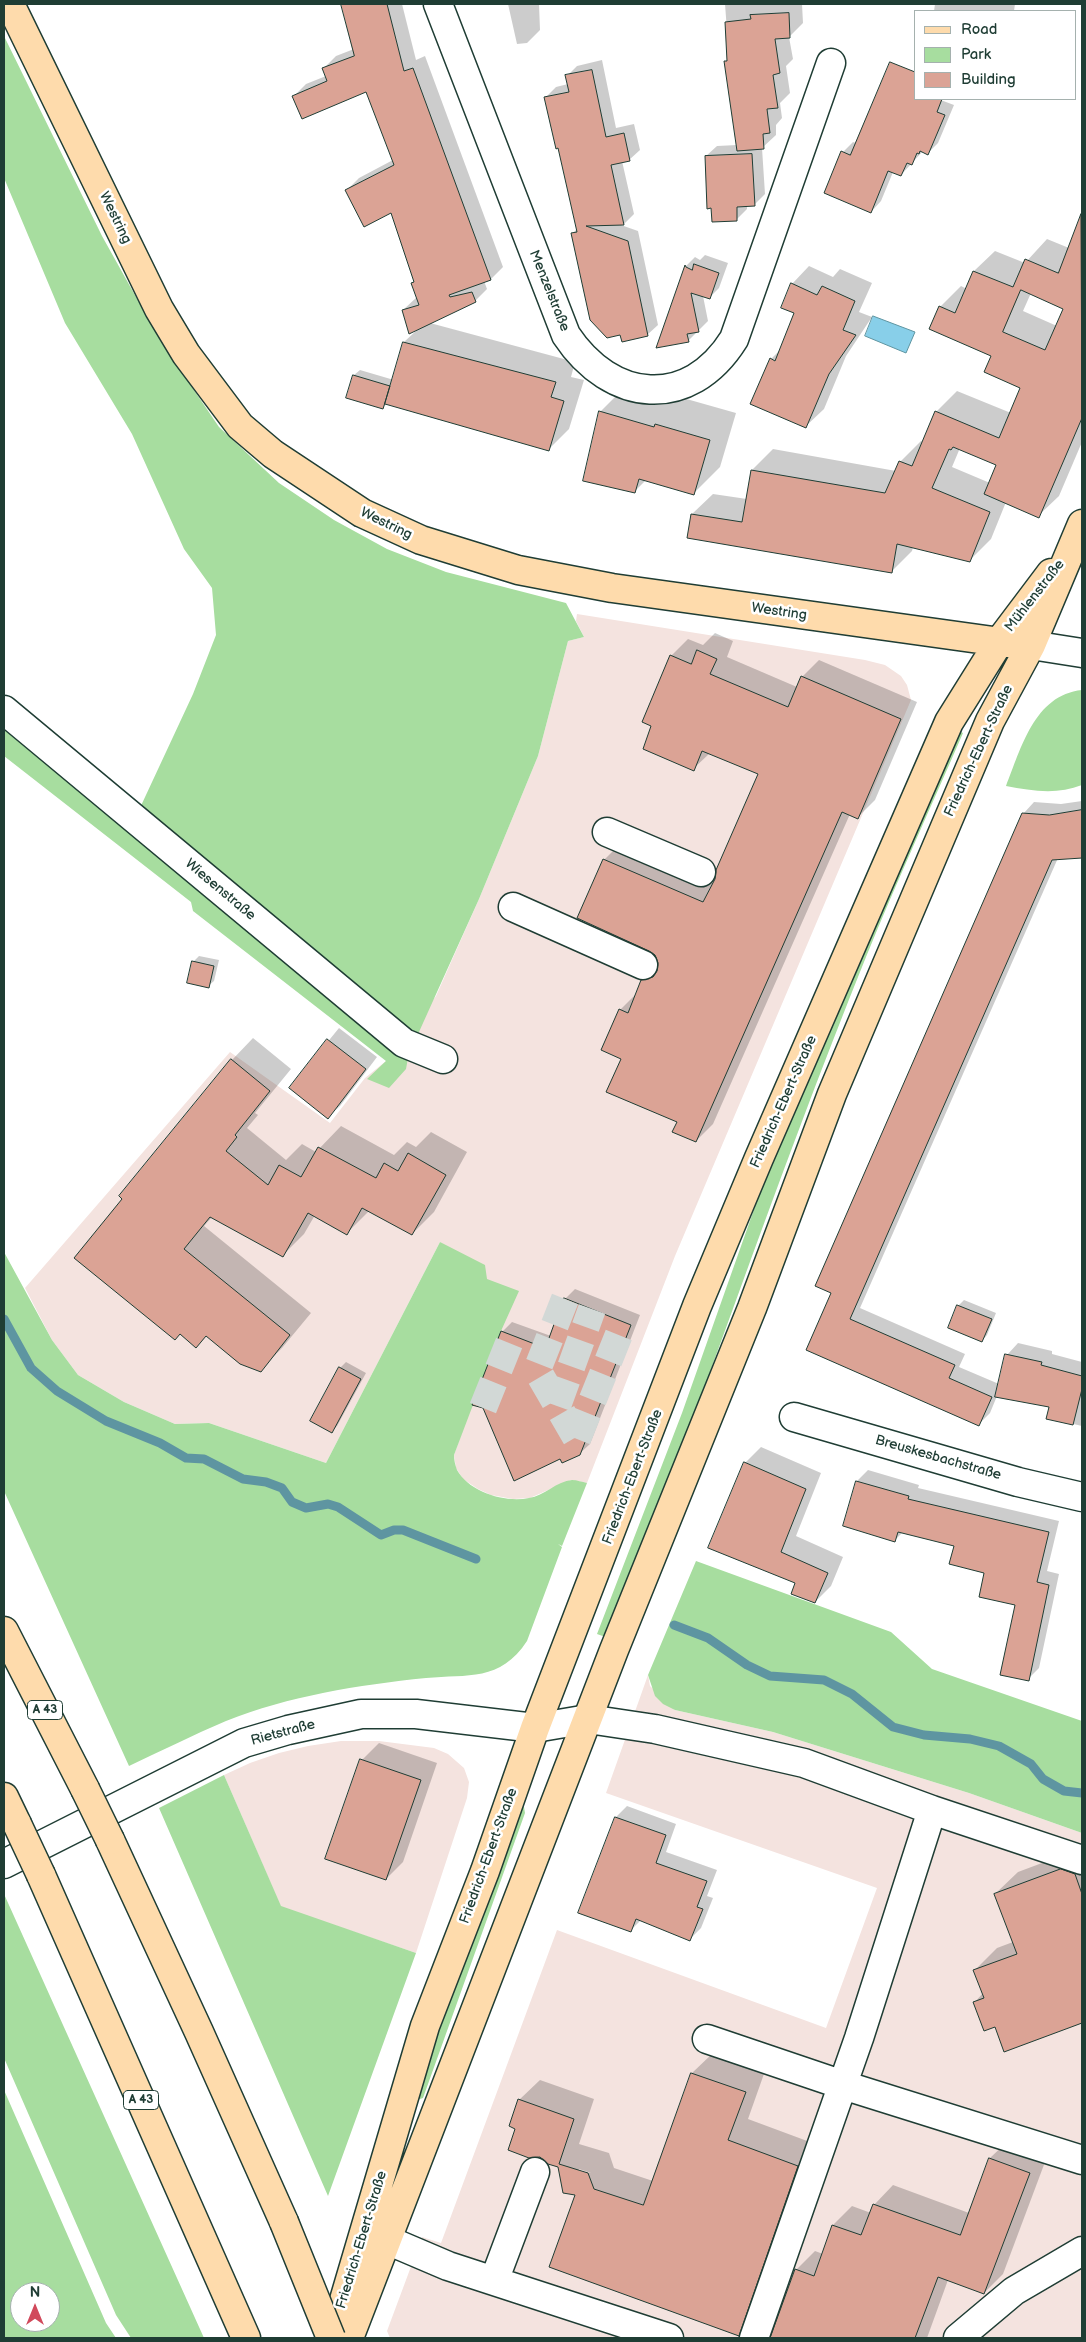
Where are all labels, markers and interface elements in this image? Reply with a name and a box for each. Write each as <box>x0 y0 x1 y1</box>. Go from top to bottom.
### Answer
legend <box>914 10 1076 100</box>
text: Road <box>961 20 997 39</box>
text: Park <box>961 45 991 64</box>
text: Building <box>961 70 1016 89</box>
street label: Westring <box>95 189 135 247</box>
street label: Menzelstraße <box>525 248 573 334</box>
street label: Westring <box>357 504 415 544</box>
street label: Mühlenstraße <box>1002 557 1068 635</box>
street label: Westring <box>750 600 808 624</box>
street label: Friedrich-Ebert-Straße <box>941 683 1017 819</box>
street label: Wiesenstraße <box>181 856 259 924</box>
street label: Friedrich-Ebert-Straße <box>747 1033 821 1171</box>
street label: Friedrich-Ebert-Straße <box>599 1407 667 1547</box>
street label: Breuskesbachstraße <box>873 1432 1003 1484</box>
road number: A 43 <box>28 1700 62 1720</box>
street label: Rietstraße <box>249 1716 317 1750</box>
street label: Friedrich-Ebert-Straße <box>457 1786 521 1926</box>
road number: A 43 <box>124 2090 158 2110</box>
street label: Friedrich-Ebert-Straße <box>333 2169 391 2311</box>
north arrow <box>10 2282 60 2332</box>
text: N <box>30 2284 40 2301</box>

